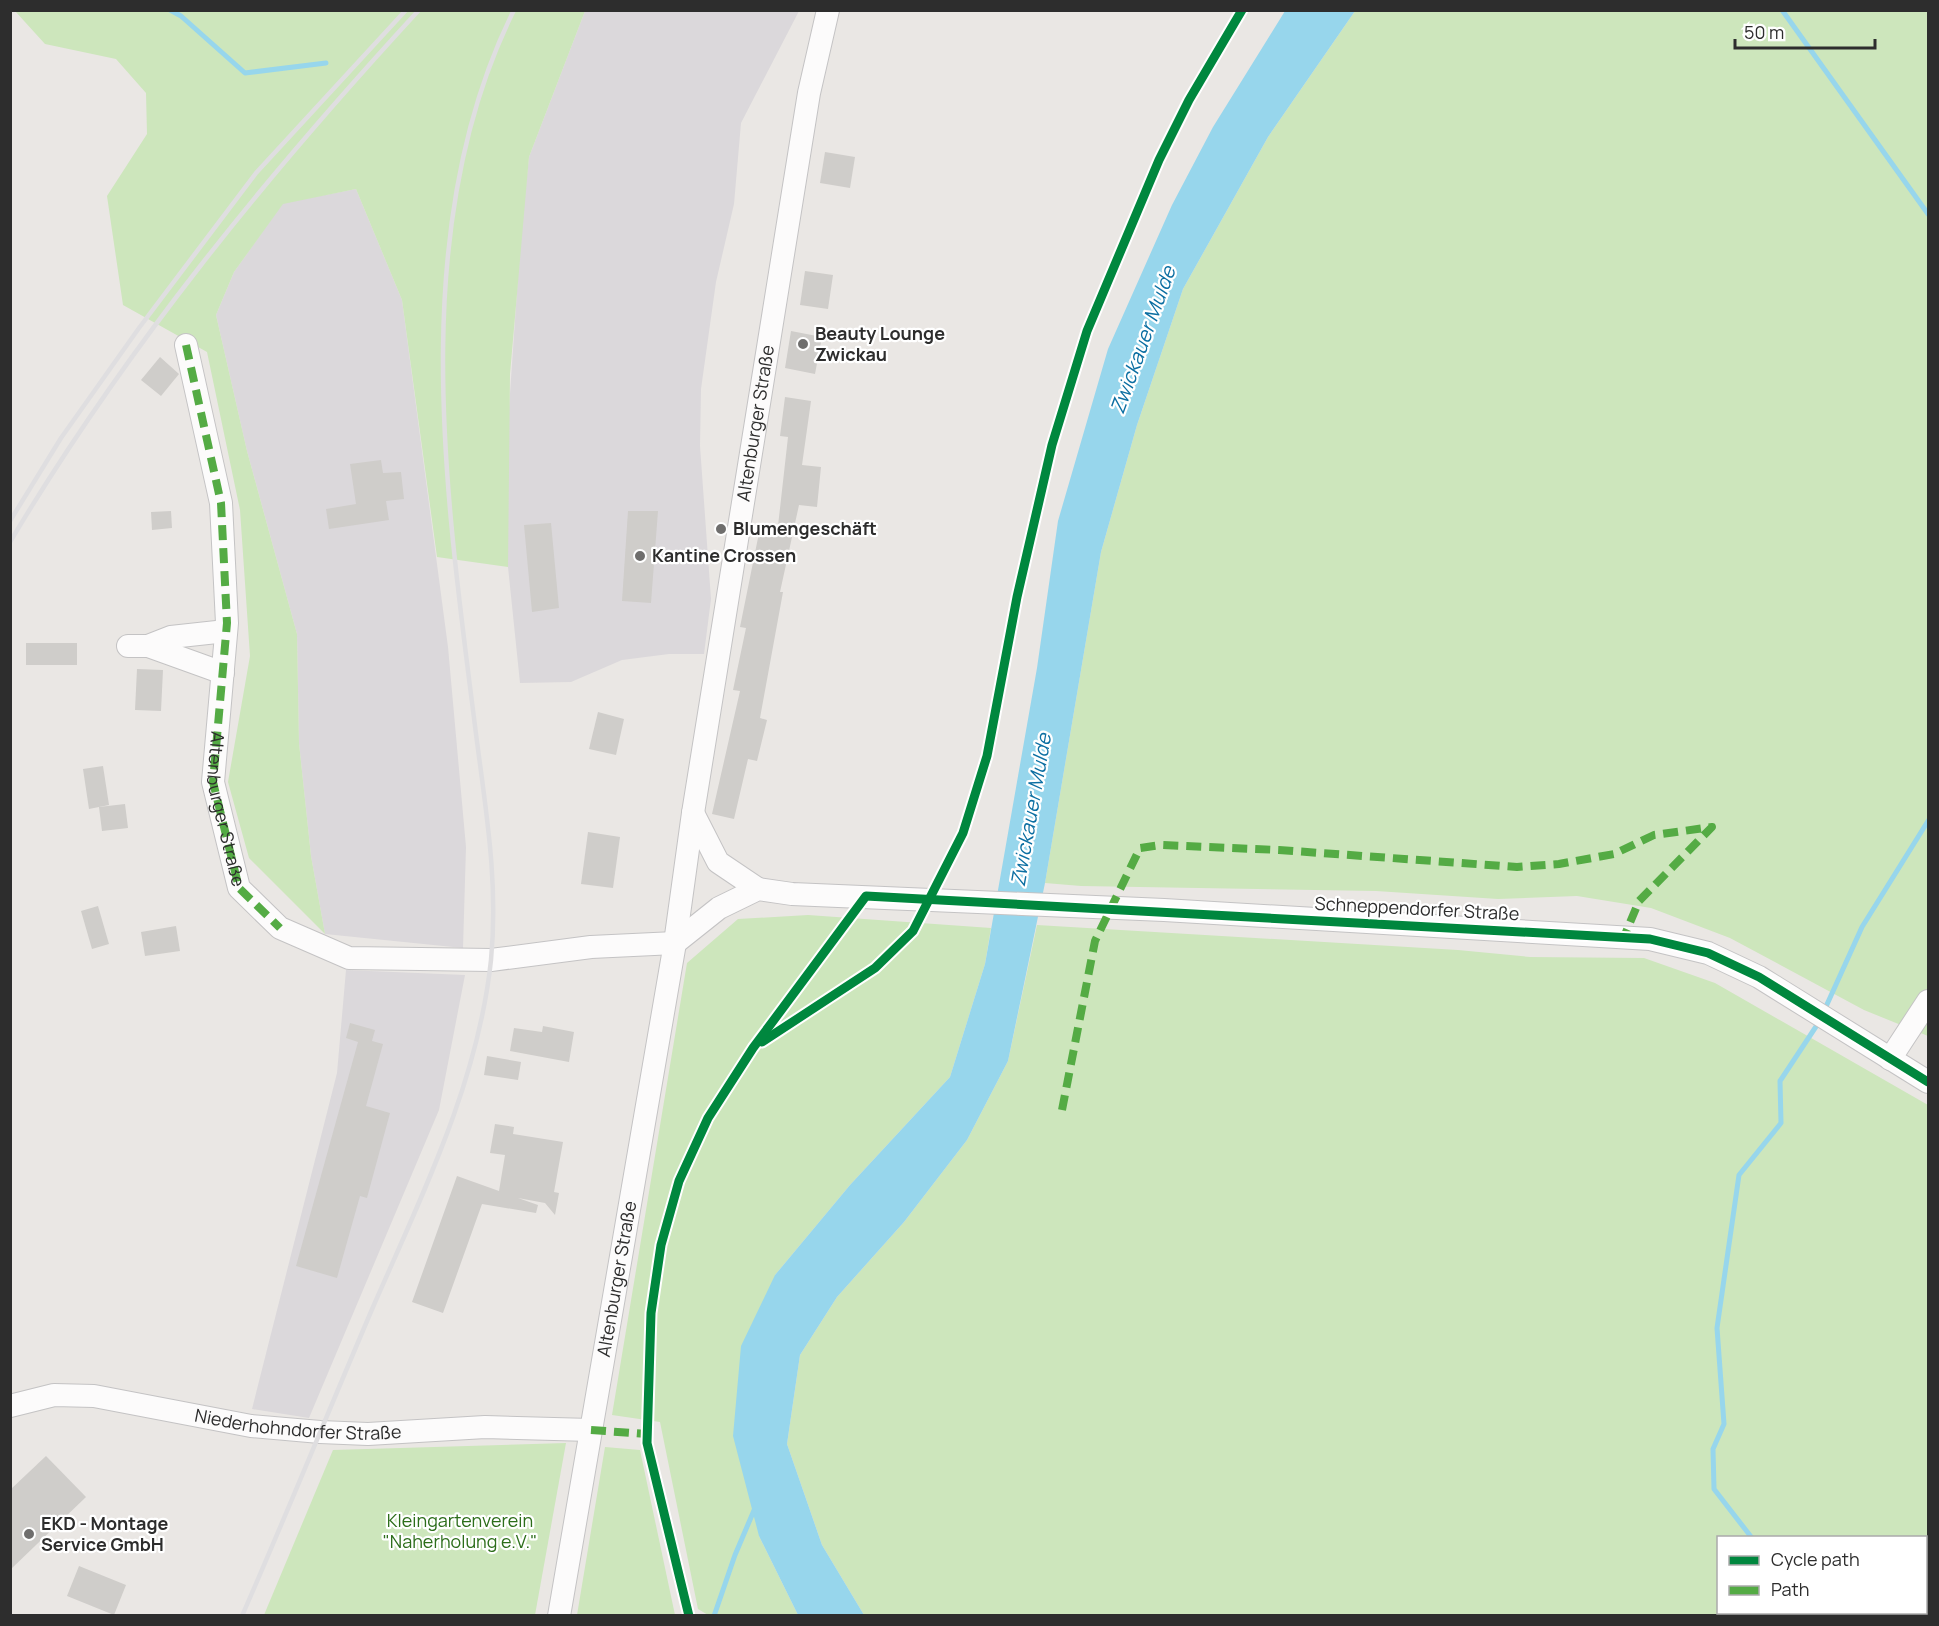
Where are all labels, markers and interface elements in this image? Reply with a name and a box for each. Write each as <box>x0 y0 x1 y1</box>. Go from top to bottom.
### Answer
scale bar <box>1735 12 1874 50</box>
text: 50 m <box>1744 20 1784 44</box>
water label: Zwickauer Mulde <box>1103 261 1182 417</box>
place label: Beauty Lounge Zwickau <box>815 321 945 366</box>
marker: Beauty Lounge Zwickau <box>796 337 810 351</box>
street label: Altenburger Straße <box>730 343 779 503</box>
place label: Blumengeschäft <box>733 516 877 540</box>
marker: Blumengeschäft <box>714 522 728 536</box>
place label: Kantine Crossen <box>652 543 796 567</box>
marker: Kantine Crossen <box>633 549 647 563</box>
water label: Zwickauer Mulde <box>1004 730 1057 889</box>
street label: Altenburger Straße <box>202 731 251 889</box>
street label: Schneppendorfer Straße <box>1314 891 1520 925</box>
street label: Altenburger Straße <box>591 1199 641 1359</box>
street label: Niederhohndorfer Straße <box>193 1403 402 1445</box>
park label: Kleingartenverein "Naherholung e.V." <box>383 1508 537 1553</box>
place label: EKD - Montage Service GmbH <box>41 1511 169 1556</box>
marker: EKD - Montage Service GmbH <box>22 1527 36 1541</box>
legend <box>1717 1536 1927 1614</box>
text: Cycle path <box>1771 1547 1860 1571</box>
text: Path <box>1771 1577 1809 1601</box>

